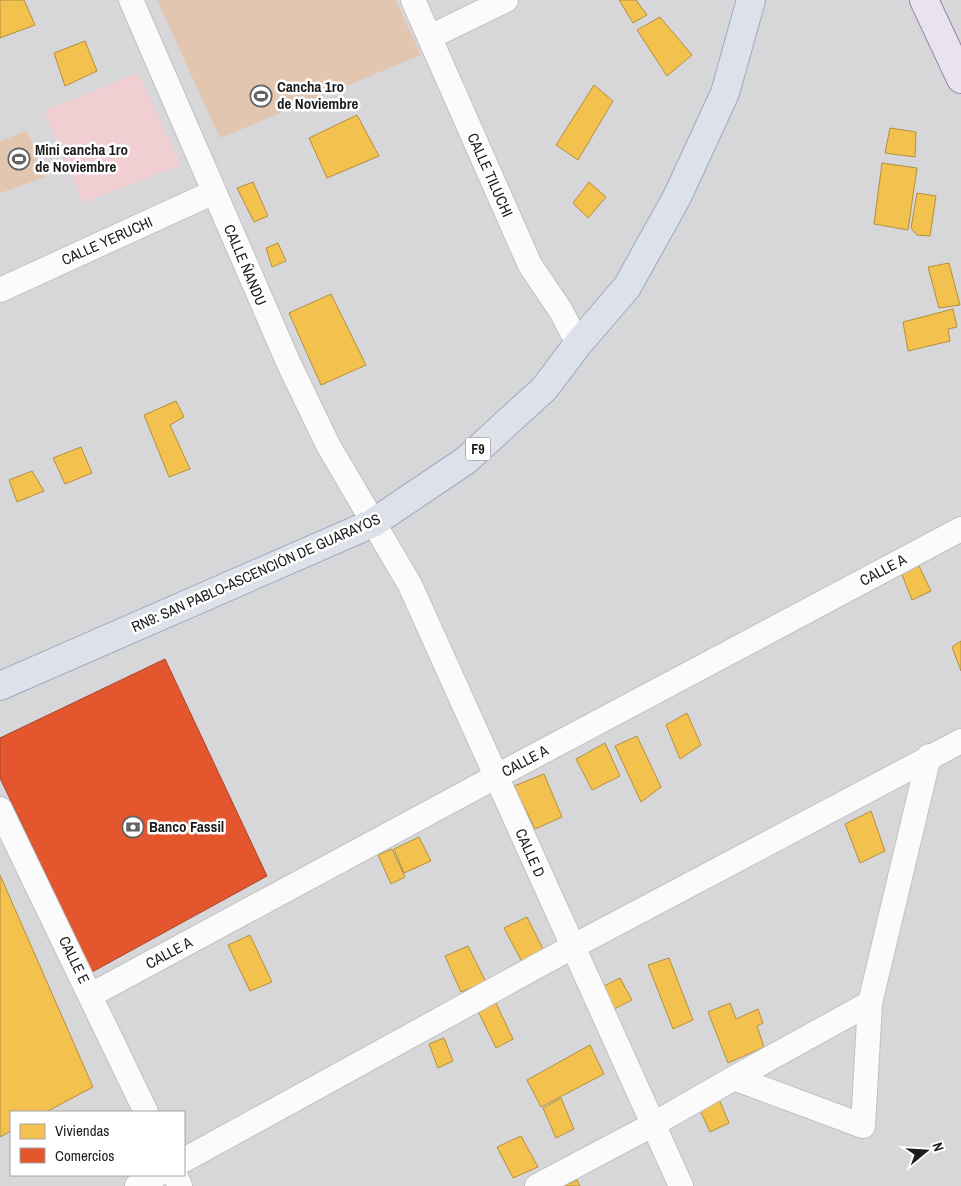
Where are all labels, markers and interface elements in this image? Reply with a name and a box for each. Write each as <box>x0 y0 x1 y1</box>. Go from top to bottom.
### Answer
place label: Cancha 1ro de Noviembre <box>277 76 359 114</box>
sports icon: Cancha 1ro de Noviembre <box>249 84 273 108</box>
street label: CALLE TILUCHI <box>463 129 518 220</box>
place label: Mini cancha 1ro de Noviembre <box>35 139 128 177</box>
sports icon: Mini cancha 1ro de Noviembre <box>7 147 31 171</box>
street label: CALLE YERUCHI <box>58 211 156 270</box>
street label: CALLE ÑANDU <box>219 221 272 309</box>
road number: F9 <box>466 438 490 460</box>
street label: RN9: SAN PABLO-ASCENCIÓN DE GUARAYOS <box>128 508 384 637</box>
street label: CALLE A <box>856 548 910 591</box>
street label: CALLE A <box>498 739 552 782</box>
bank icon: Banco Fassil <box>121 815 145 839</box>
place label: Banco Fassil <box>149 816 224 837</box>
street label: CALLE D <box>510 825 551 881</box>
street label: CALLE A <box>142 931 196 974</box>
street label: CALLE E <box>54 932 95 987</box>
legend <box>10 1111 185 1176</box>
text: Viviendas <box>55 1120 110 1141</box>
north arrow <box>901 1126 951 1176</box>
text: N <box>929 1140 948 1154</box>
text: Comercios <box>55 1145 114 1166</box>

